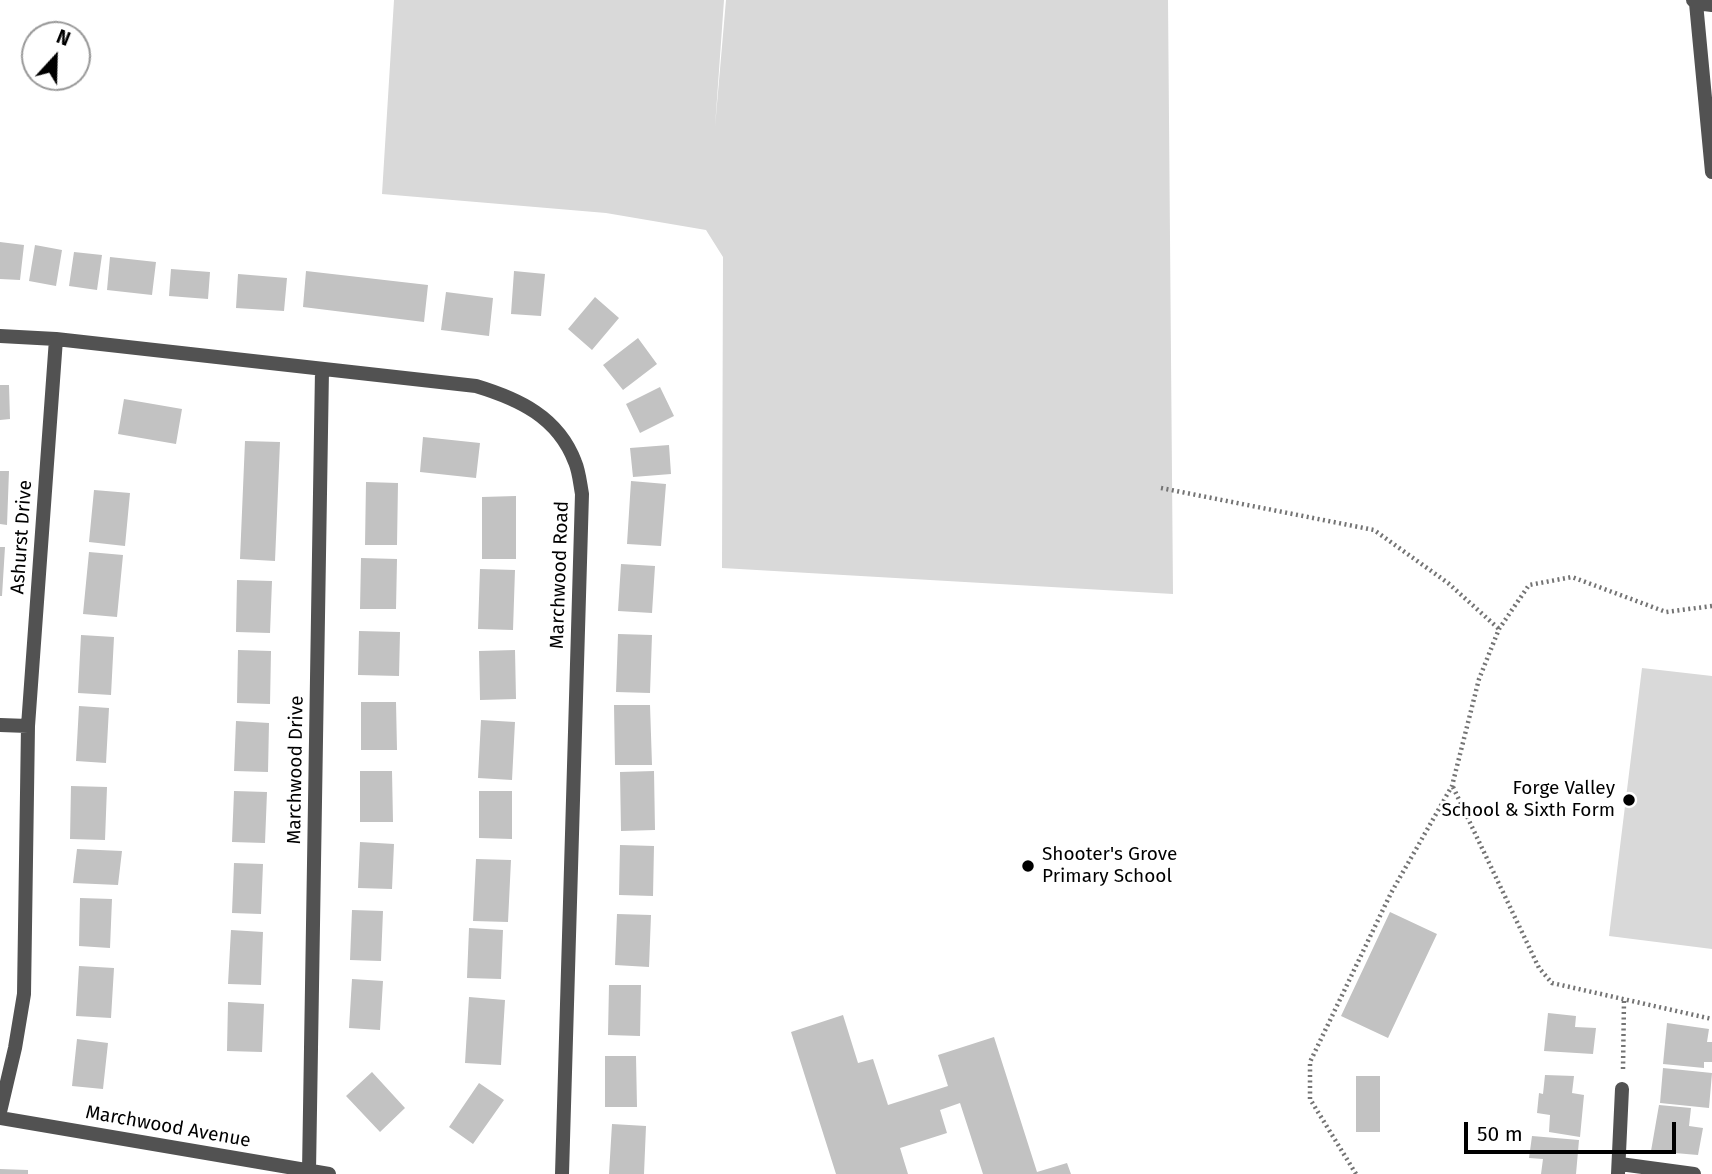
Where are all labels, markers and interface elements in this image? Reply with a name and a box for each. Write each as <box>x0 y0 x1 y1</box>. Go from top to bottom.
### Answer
north arrow <box>21 21 91 91</box>
text: N <box>53 25 73 51</box>
street label: Ashurst Drive <box>7 479 37 595</box>
street label: Marchwood Road <box>546 501 574 649</box>
street label: Marchwood Drive <box>283 695 309 845</box>
place label: Forge Valley School & Sixth Form <box>1441 778 1615 822</box>
marker: Forge Valley School & Sixth Form <box>1621 792 1637 808</box>
place label: Shooter's Grove Primary School <box>1042 844 1177 888</box>
marker: Shooter's Grove Primary School <box>1020 858 1036 874</box>
street label: Marchwood Avenue <box>84 1101 252 1153</box>
scale bar <box>1467 1108 1679 1152</box>
text: 50 m <box>1477 1121 1523 1147</box>

